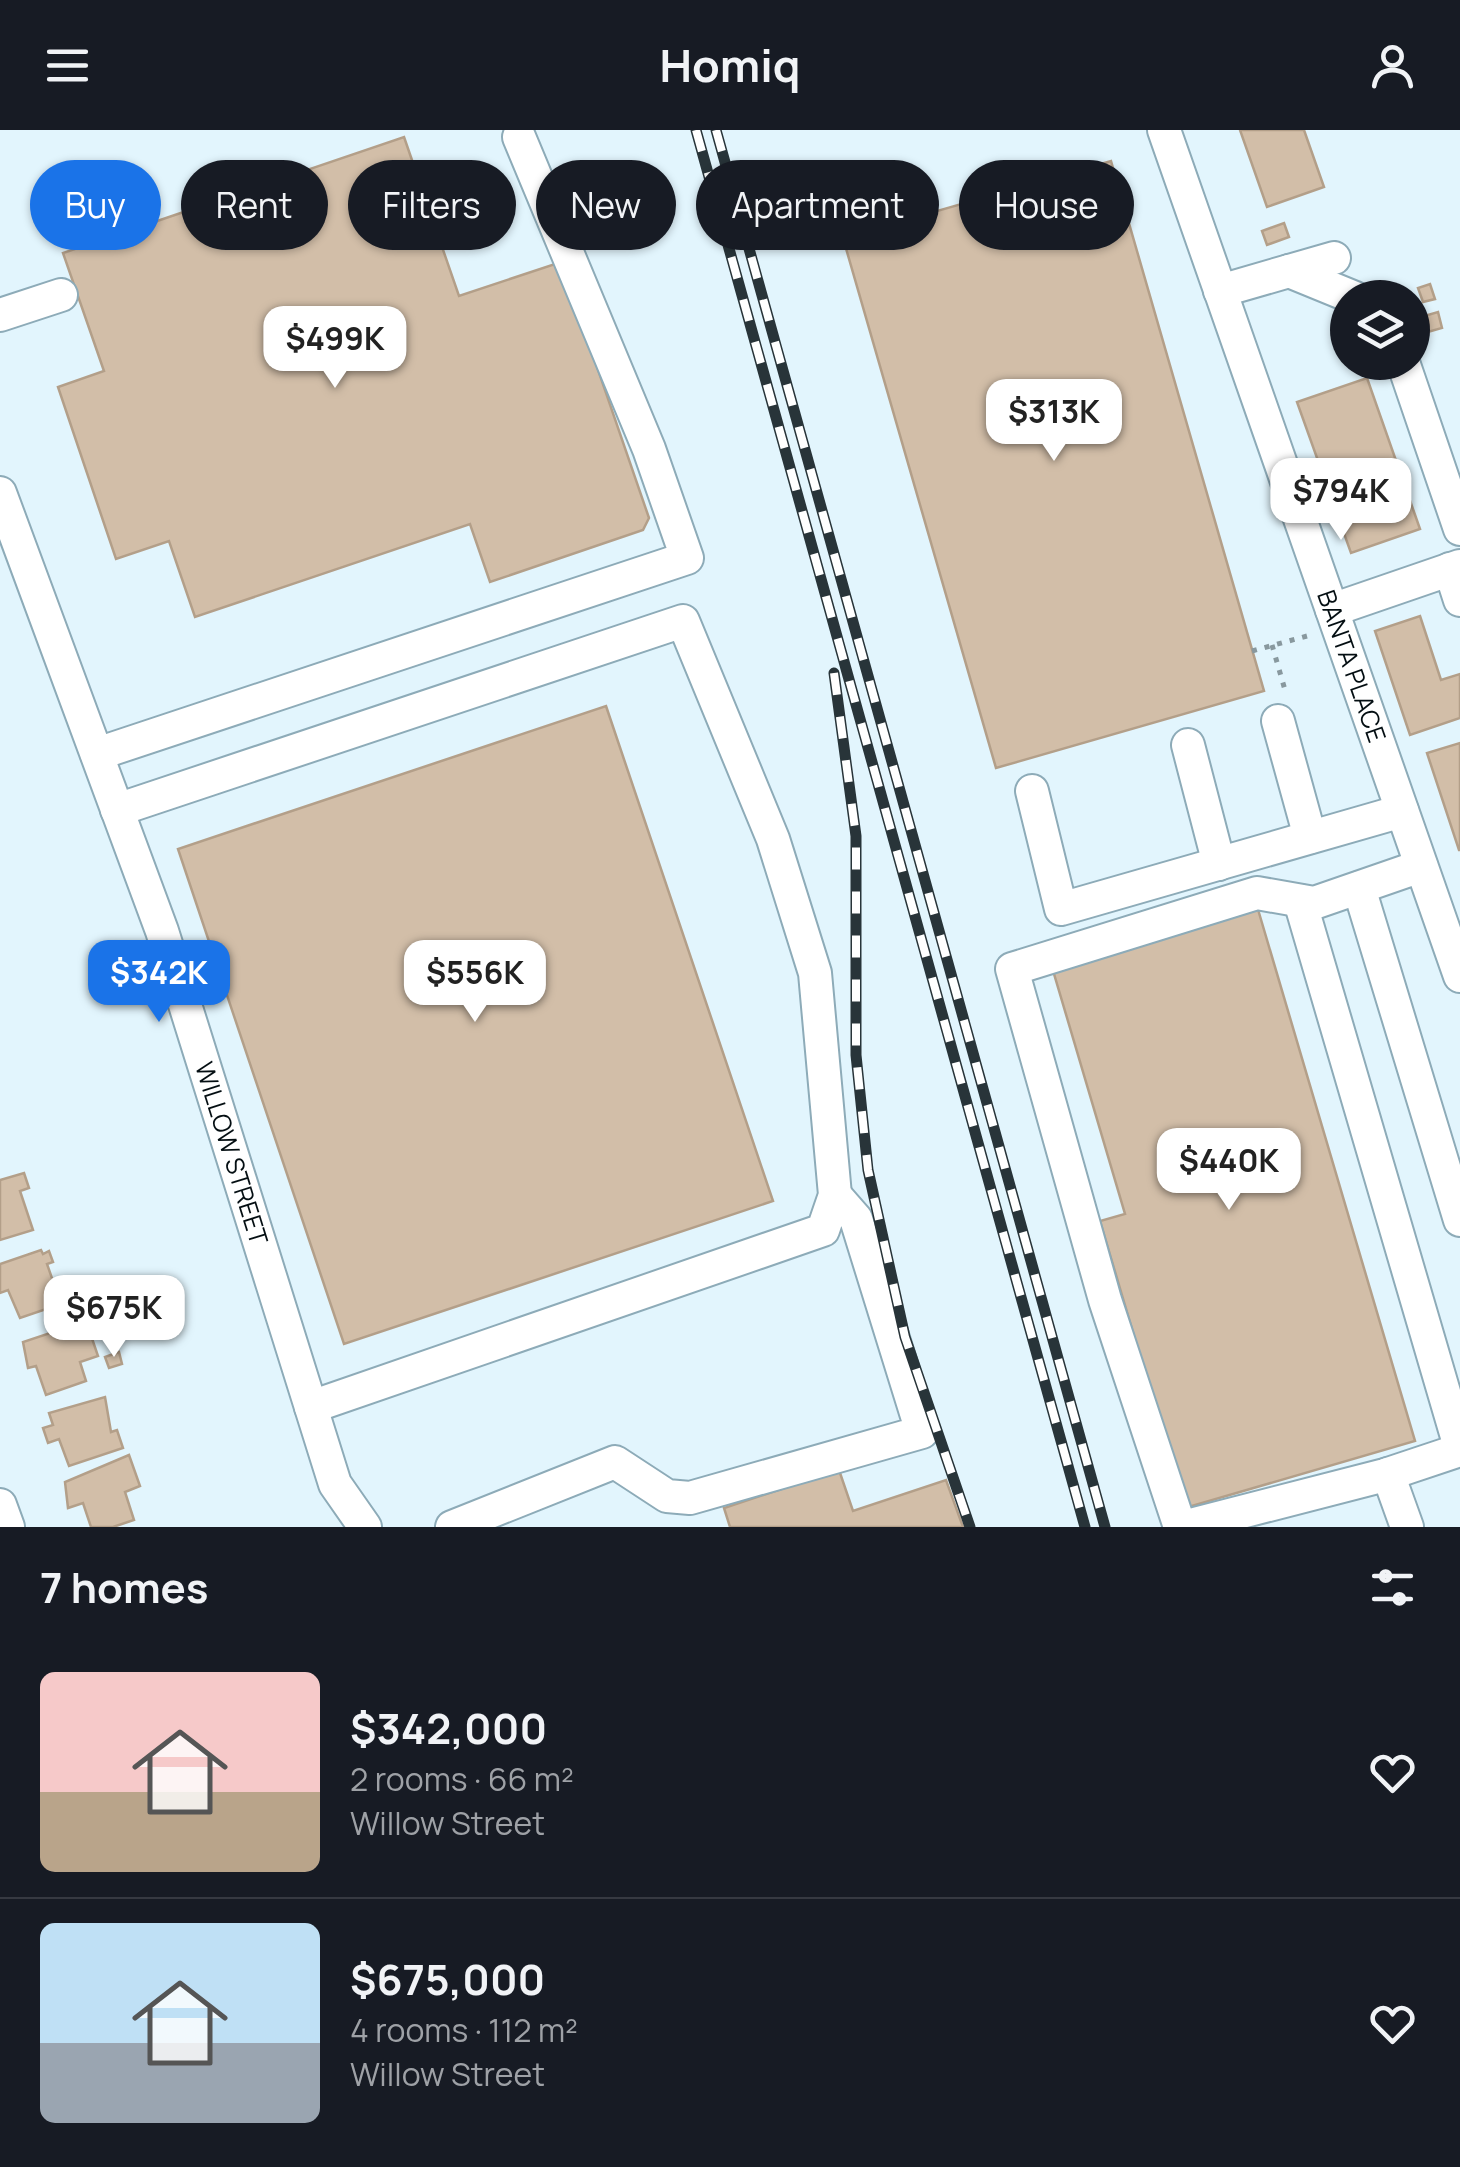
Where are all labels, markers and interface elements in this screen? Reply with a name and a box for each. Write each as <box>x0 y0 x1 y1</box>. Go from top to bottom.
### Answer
text: Homiq <box>659 34 801 96</box>
icon: menu <box>40 38 95 93</box>
icon: person <box>1365 38 1420 93</box>
chip: Buy <box>30 160 161 250</box>
chip: Rent <box>181 160 328 250</box>
chip: Filters <box>348 160 516 250</box>
chip: New <box>536 160 676 250</box>
chip: Apartment <box>696 160 939 250</box>
chip: House <box>959 160 1134 250</box>
map controls <box>1330 280 1430 380</box>
button: layers <box>1330 280 1430 380</box>
pin: $499K <box>265 306 405 391</box>
text: $499K <box>285 316 385 360</box>
pin: $313K <box>984 379 1124 464</box>
text: $313K <box>1008 389 1100 433</box>
pin: $794K <box>1271 458 1411 543</box>
text: $794K <box>1292 468 1390 512</box>
street label: BANTA PLACE <box>1309 585 1395 747</box>
pin: $342K <box>89 940 229 1025</box>
pin: $556K <box>405 940 545 1025</box>
text: $342K <box>110 950 208 994</box>
text: $556K <box>426 950 524 994</box>
street label: WILLOW STREET <box>187 1058 277 1249</box>
pin: $440K <box>1159 1128 1299 1213</box>
text: $440K <box>1179 1138 1279 1182</box>
pin: $675K <box>44 1275 184 1360</box>
text: $675K <box>66 1285 162 1329</box>
text: 7 homes <box>40 1558 208 1616</box>
icon: filters <box>1365 1560 1420 1615</box>
text: $342,000 <box>350 1699 547 1757</box>
icon: home <box>120 1712 240 1832</box>
icon: heart <box>1365 1745 1420 1800</box>
text: 2 rooms · 66 m² <box>350 1757 574 1801</box>
text: Willow Street <box>350 1801 545 1845</box>
text: $675,000 <box>350 1950 545 2008</box>
icon: home <box>120 1963 240 2083</box>
icon: heart <box>1365 1996 1420 2051</box>
text: 4 rooms · 112 m² <box>350 2008 578 2052</box>
text: Willow Street <box>350 2052 545 2096</box>

